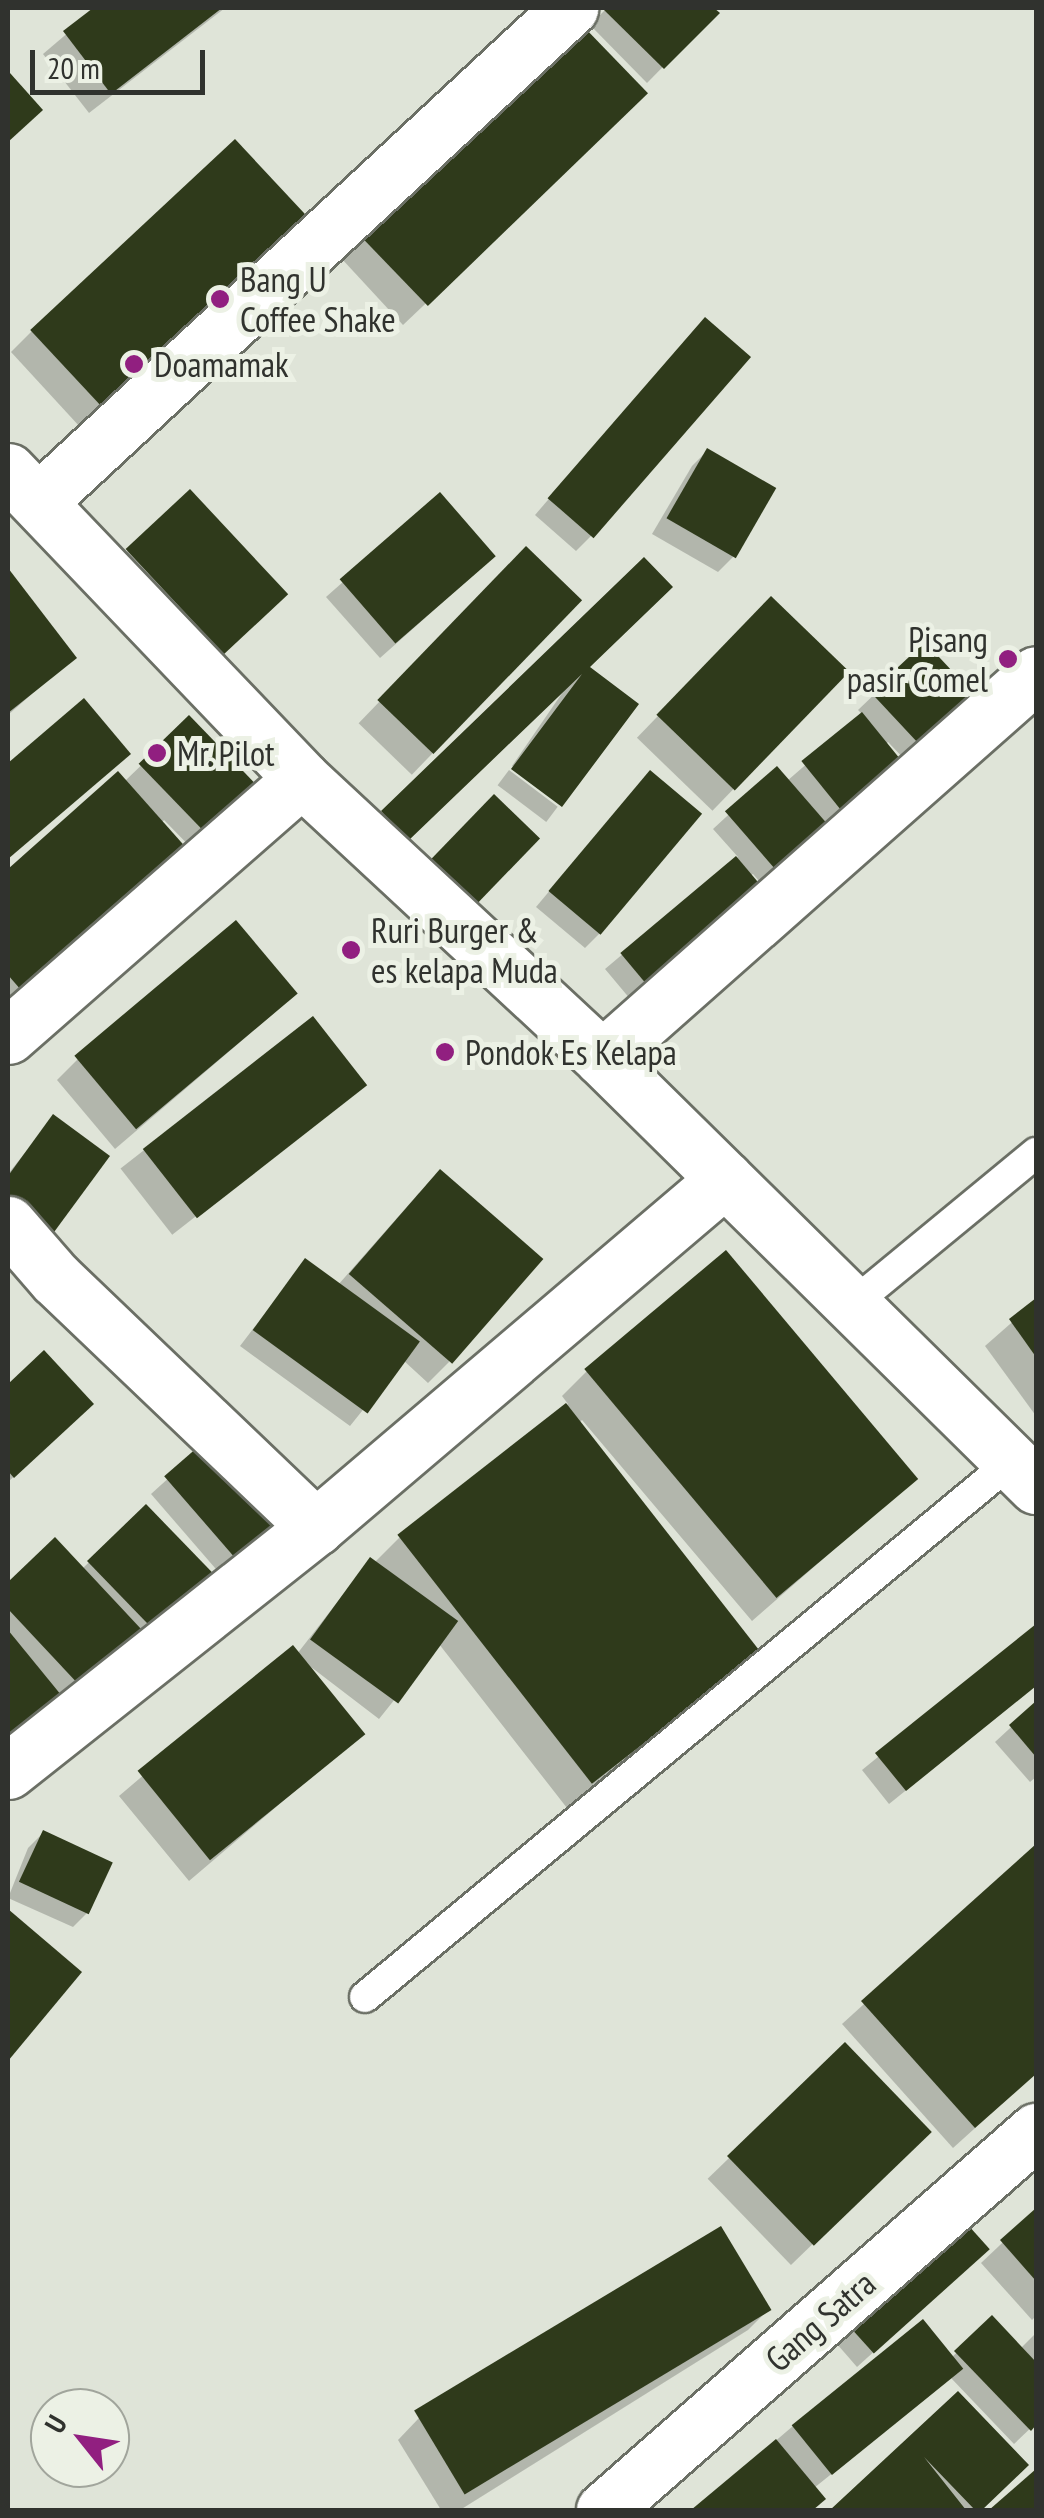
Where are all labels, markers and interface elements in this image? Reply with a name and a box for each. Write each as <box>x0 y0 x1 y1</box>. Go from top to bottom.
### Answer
scale bar <box>35 30 210 92</box>
text: 20 m <box>47 48 100 87</box>
place label: Bang U Coffee Shake <box>240 258 396 340</box>
marker: Bang U Coffee Shake <box>209 288 231 310</box>
place label: Doamamak <box>154 343 289 385</box>
marker: Doamamak <box>123 353 145 375</box>
place label: Pisang pasir Comel <box>847 618 988 700</box>
marker: Pisang pasir Comel <box>997 648 1019 670</box>
place label: Mr. Pilot <box>177 732 277 774</box>
marker: Mr. Pilot <box>146 742 168 764</box>
place label: Ruri Burger & es kelapa Muda <box>371 909 558 991</box>
marker: Ruri Burger & es kelapa Muda <box>340 939 362 961</box>
place label: Pondok Es Kelapa <box>465 1031 678 1073</box>
marker: Pondok Es Kelapa <box>434 1041 456 1063</box>
street label: Gang Satra <box>757 2262 883 2380</box>
north arrow <box>30 2388 130 2488</box>
text: U <box>36 2408 75 2439</box>

